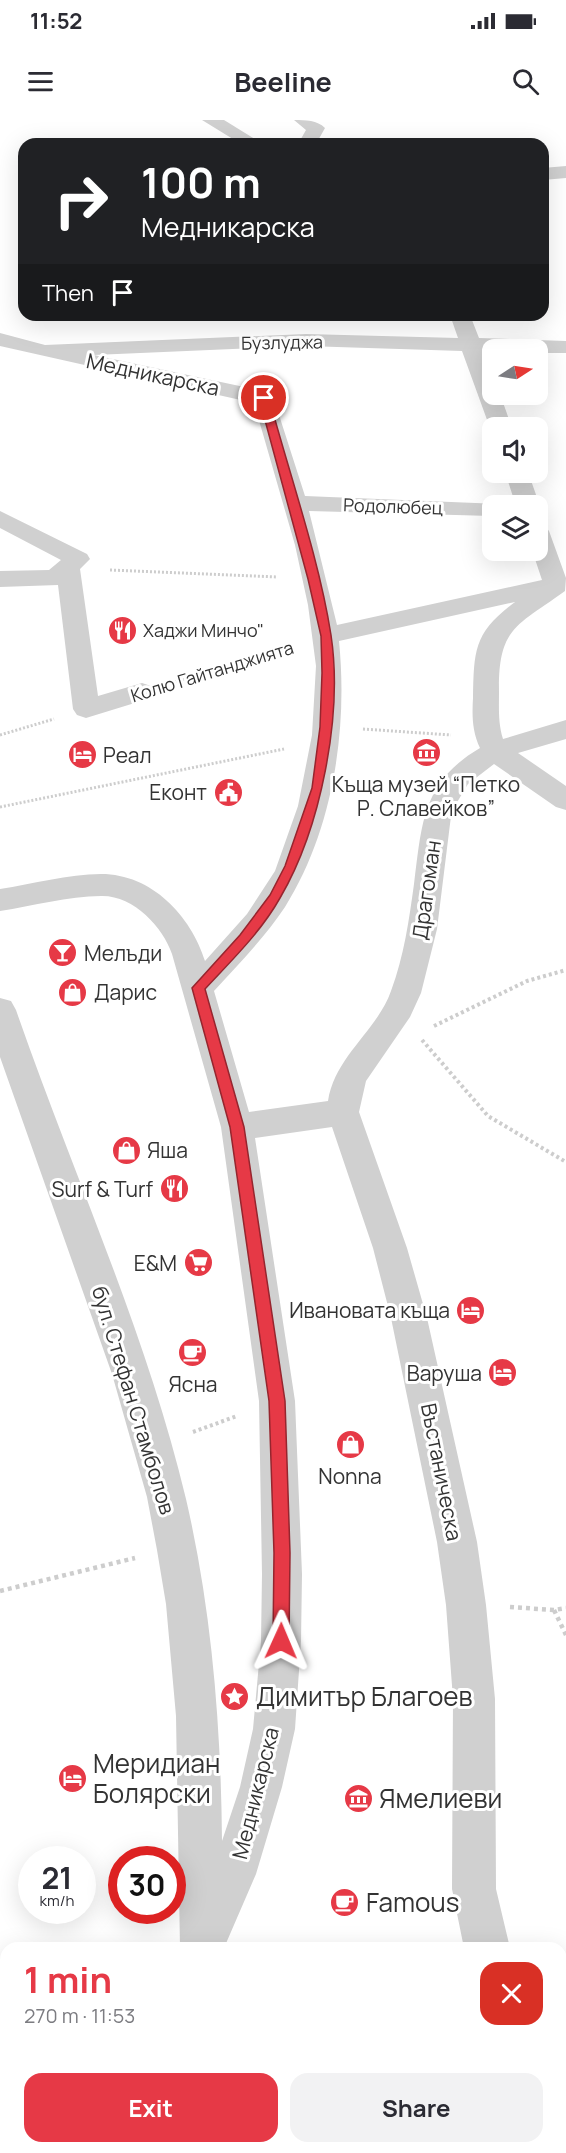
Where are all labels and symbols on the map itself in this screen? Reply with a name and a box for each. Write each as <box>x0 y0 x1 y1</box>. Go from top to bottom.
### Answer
street label: Бузлуджа <box>241 329 323 355</box>
north arrow <box>482 339 548 405</box>
street label: Медникарска <box>84 346 222 402</box>
pin <box>238 372 289 423</box>
street label: Родолюбец <box>343 492 443 520</box>
restaurant icon: Хаджи Минчо" <box>106 614 138 646</box>
place label: Хаджи Минчо" <box>143 618 264 642</box>
street label: Колю Гайтанджията <box>128 635 296 707</box>
museum icon: Къща музей “Петко Р. Славейков” <box>410 737 442 769</box>
hotel icon: Реал <box>66 739 98 771</box>
place label: Реал <box>103 741 152 769</box>
place label: Къща музей “Петко Р. Славейков” <box>332 770 520 822</box>
public building icon: Еконт <box>212 776 244 808</box>
place label: Еконт <box>149 778 207 806</box>
street label: Драгоман <box>405 838 447 942</box>
bar icon: Мелъди <box>47 937 79 969</box>
place label: Мелъди <box>84 939 162 967</box>
shop icon: Дарис <box>57 976 89 1008</box>
place label: Дарис <box>94 978 157 1006</box>
shop icon: Яша <box>110 1134 142 1166</box>
place label: Яша <box>147 1136 188 1164</box>
restaurant icon: Surf & Turf <box>158 1173 190 1205</box>
place label: Surf & Turf <box>52 1175 154 1203</box>
supermarket icon: Е&М <box>182 1247 214 1279</box>
place label: Е&М <box>134 1249 177 1277</box>
street label: бул. Стефан Стамболов <box>86 1282 182 1518</box>
hotel icon: Ивановата къща <box>455 1294 487 1326</box>
place label: Ивановата къща <box>289 1296 450 1324</box>
cafe icon: Ясна <box>177 1337 209 1369</box>
hotel icon: Варуша <box>487 1357 519 1389</box>
place label: Варуша <box>407 1359 482 1387</box>
place label: Ясна <box>169 1370 217 1398</box>
street label: Въстаническа <box>415 1401 469 1543</box>
shop icon: Nonna <box>334 1429 366 1461</box>
place label: Nonna <box>318 1462 382 1490</box>
position arrow <box>249 1609 313 1673</box>
place label: Димитър Благоев <box>256 1678 473 1714</box>
place icon: Димитър Благоев <box>219 1680 251 1712</box>
street label: Медникарска <box>225 1724 285 1862</box>
place label: Меридиан Болярски <box>93 1745 220 1811</box>
hotel icon: Меридиан Болярски <box>56 1762 88 1794</box>
place label: Ямелиеви <box>379 1780 502 1816</box>
museum icon: Ямелиеви <box>342 1782 374 1814</box>
speed limit sign: 30 <box>108 1846 186 1924</box>
place label: Famous <box>366 1884 459 1920</box>
cafe icon: Famous <box>329 1886 361 1918</box>

